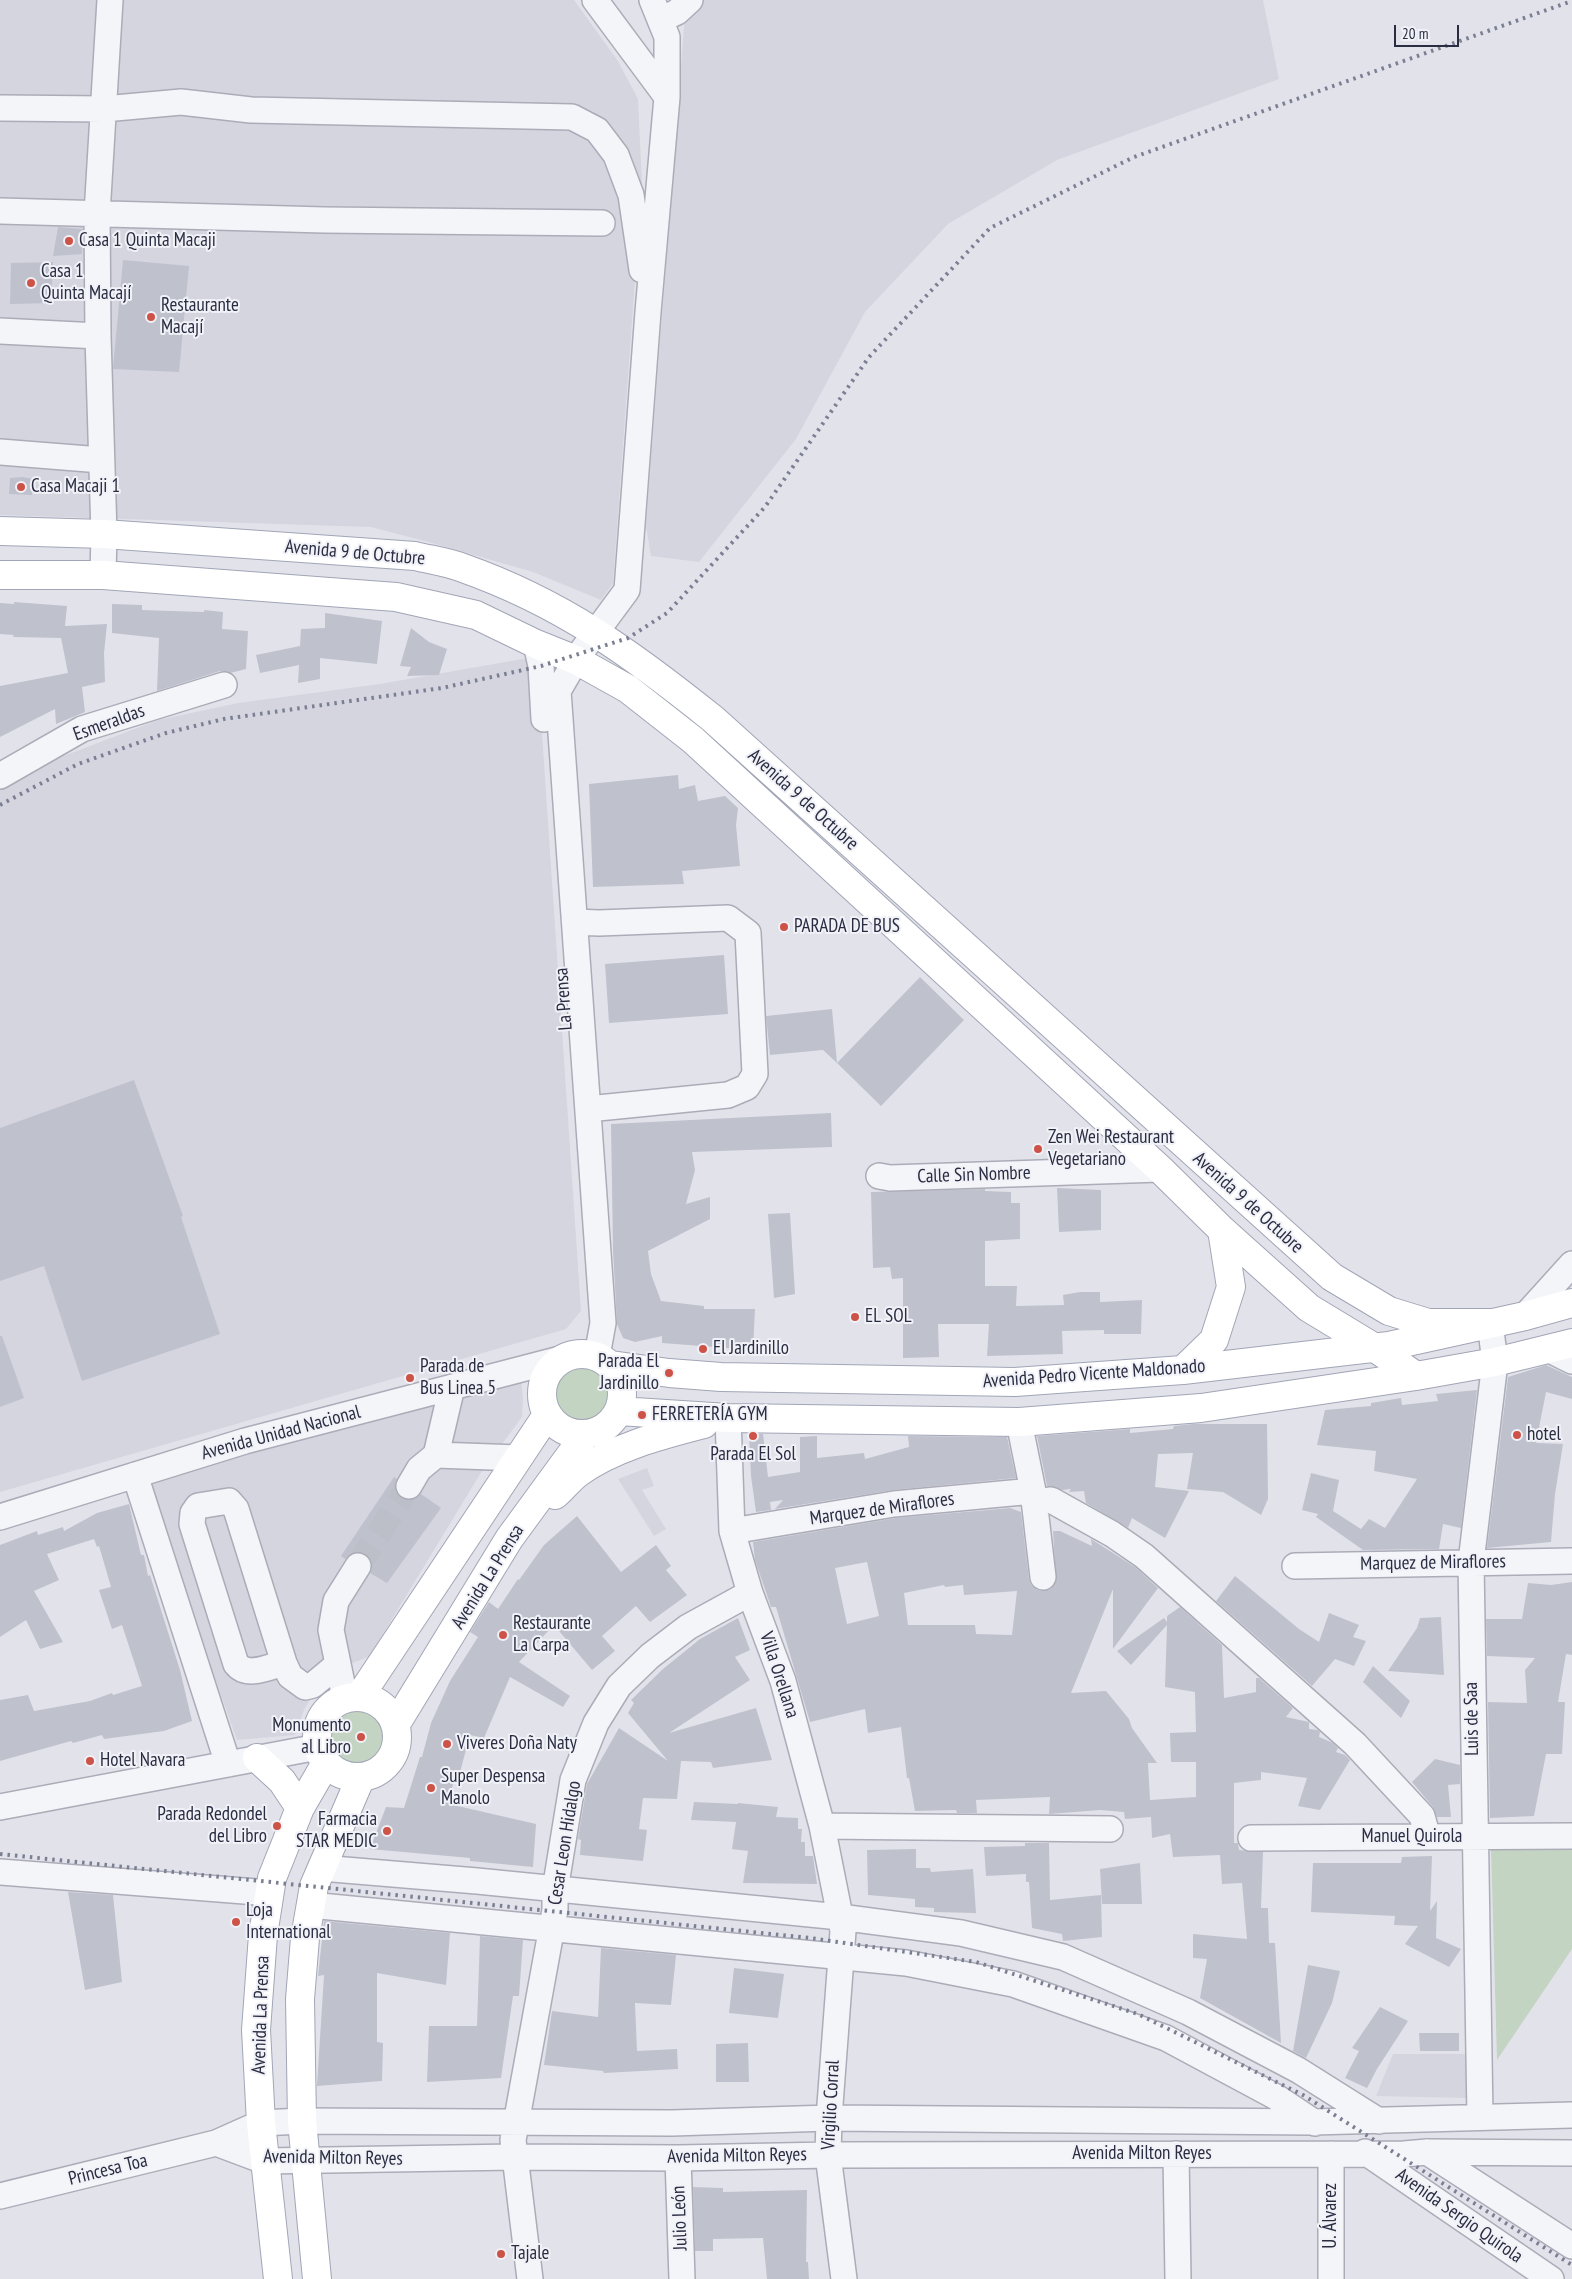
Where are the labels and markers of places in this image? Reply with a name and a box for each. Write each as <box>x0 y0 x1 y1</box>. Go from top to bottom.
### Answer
place label: Casa 1 Quinta Macaji <box>79 230 216 252</box>
marker: Casa 1 Quinta Macaji <box>63 235 75 247</box>
place label: Casa 1 Quinta Macají <box>41 261 131 305</box>
marker: Casa 1 Quinta Macají <box>25 277 37 289</box>
place label: Restaurante Macají <box>161 295 239 339</box>
marker: Restaurante Macají <box>145 311 157 323</box>
place label: Casa Macaji 1 <box>31 476 120 498</box>
marker: Casa Macaji 1 <box>15 481 27 493</box>
place label: PARADA DE BUS <box>794 916 900 938</box>
marker: PARADA DE BUS <box>778 921 790 933</box>
place label: Zen Wei Restaurant Vegetariano <box>1048 1127 1174 1171</box>
marker: Zen Wei Restaurant Vegetariano <box>1032 1143 1044 1155</box>
place label: EL SOL <box>865 1306 912 1328</box>
marker: EL SOL <box>849 1311 861 1323</box>
place label: El Jardinillo <box>713 1338 789 1360</box>
marker: El Jardinillo <box>697 1343 709 1355</box>
place label: Parada El Jardinillo <box>598 1351 659 1395</box>
place label: Parada de Bus Linea 5 <box>420 1356 496 1400</box>
marker: Parada El Jardinillo <box>663 1367 675 1379</box>
marker: Parada de Bus Linea 5 <box>404 1372 416 1384</box>
place label: FERRETERÍA GYM <box>652 1404 768 1426</box>
marker: FERRETERÍA GYM <box>636 1409 648 1421</box>
place label: hotel <box>1527 1424 1561 1446</box>
marker: hotel <box>1511 1429 1523 1441</box>
marker: Parada El Sol <box>747 1430 759 1442</box>
place label: Parada El Sol <box>710 1444 796 1466</box>
place label: Restaurante La Carpa <box>513 1613 591 1657</box>
marker: Restaurante La Carpa <box>497 1629 509 1641</box>
place label: Monumento al Libro <box>272 1715 351 1759</box>
marker: Monumento al Libro <box>355 1731 367 1743</box>
place label: Viveres Doña Naty <box>457 1733 577 1755</box>
marker: Viveres Doña Naty <box>441 1738 453 1750</box>
place label: Hotel Navara <box>100 1750 185 1772</box>
marker: Hotel Navara <box>84 1755 96 1767</box>
place label: Super Despensa Manolo <box>441 1766 545 1810</box>
marker: Super Despensa Manolo <box>425 1782 437 1794</box>
place label: Parada Redondel del Libro <box>157 1804 267 1848</box>
place label: Farmacia STAR MEDIC <box>296 1809 377 1853</box>
marker: Parada Redondel del Libro <box>271 1820 283 1832</box>
marker: Farmacia STAR MEDIC <box>381 1825 393 1837</box>
place label: Loja International <box>246 1900 331 1944</box>
marker: Loja International <box>230 1916 242 1928</box>
place label: Tajale <box>511 2243 549 2265</box>
marker: Tajale <box>495 2248 507 2260</box>

